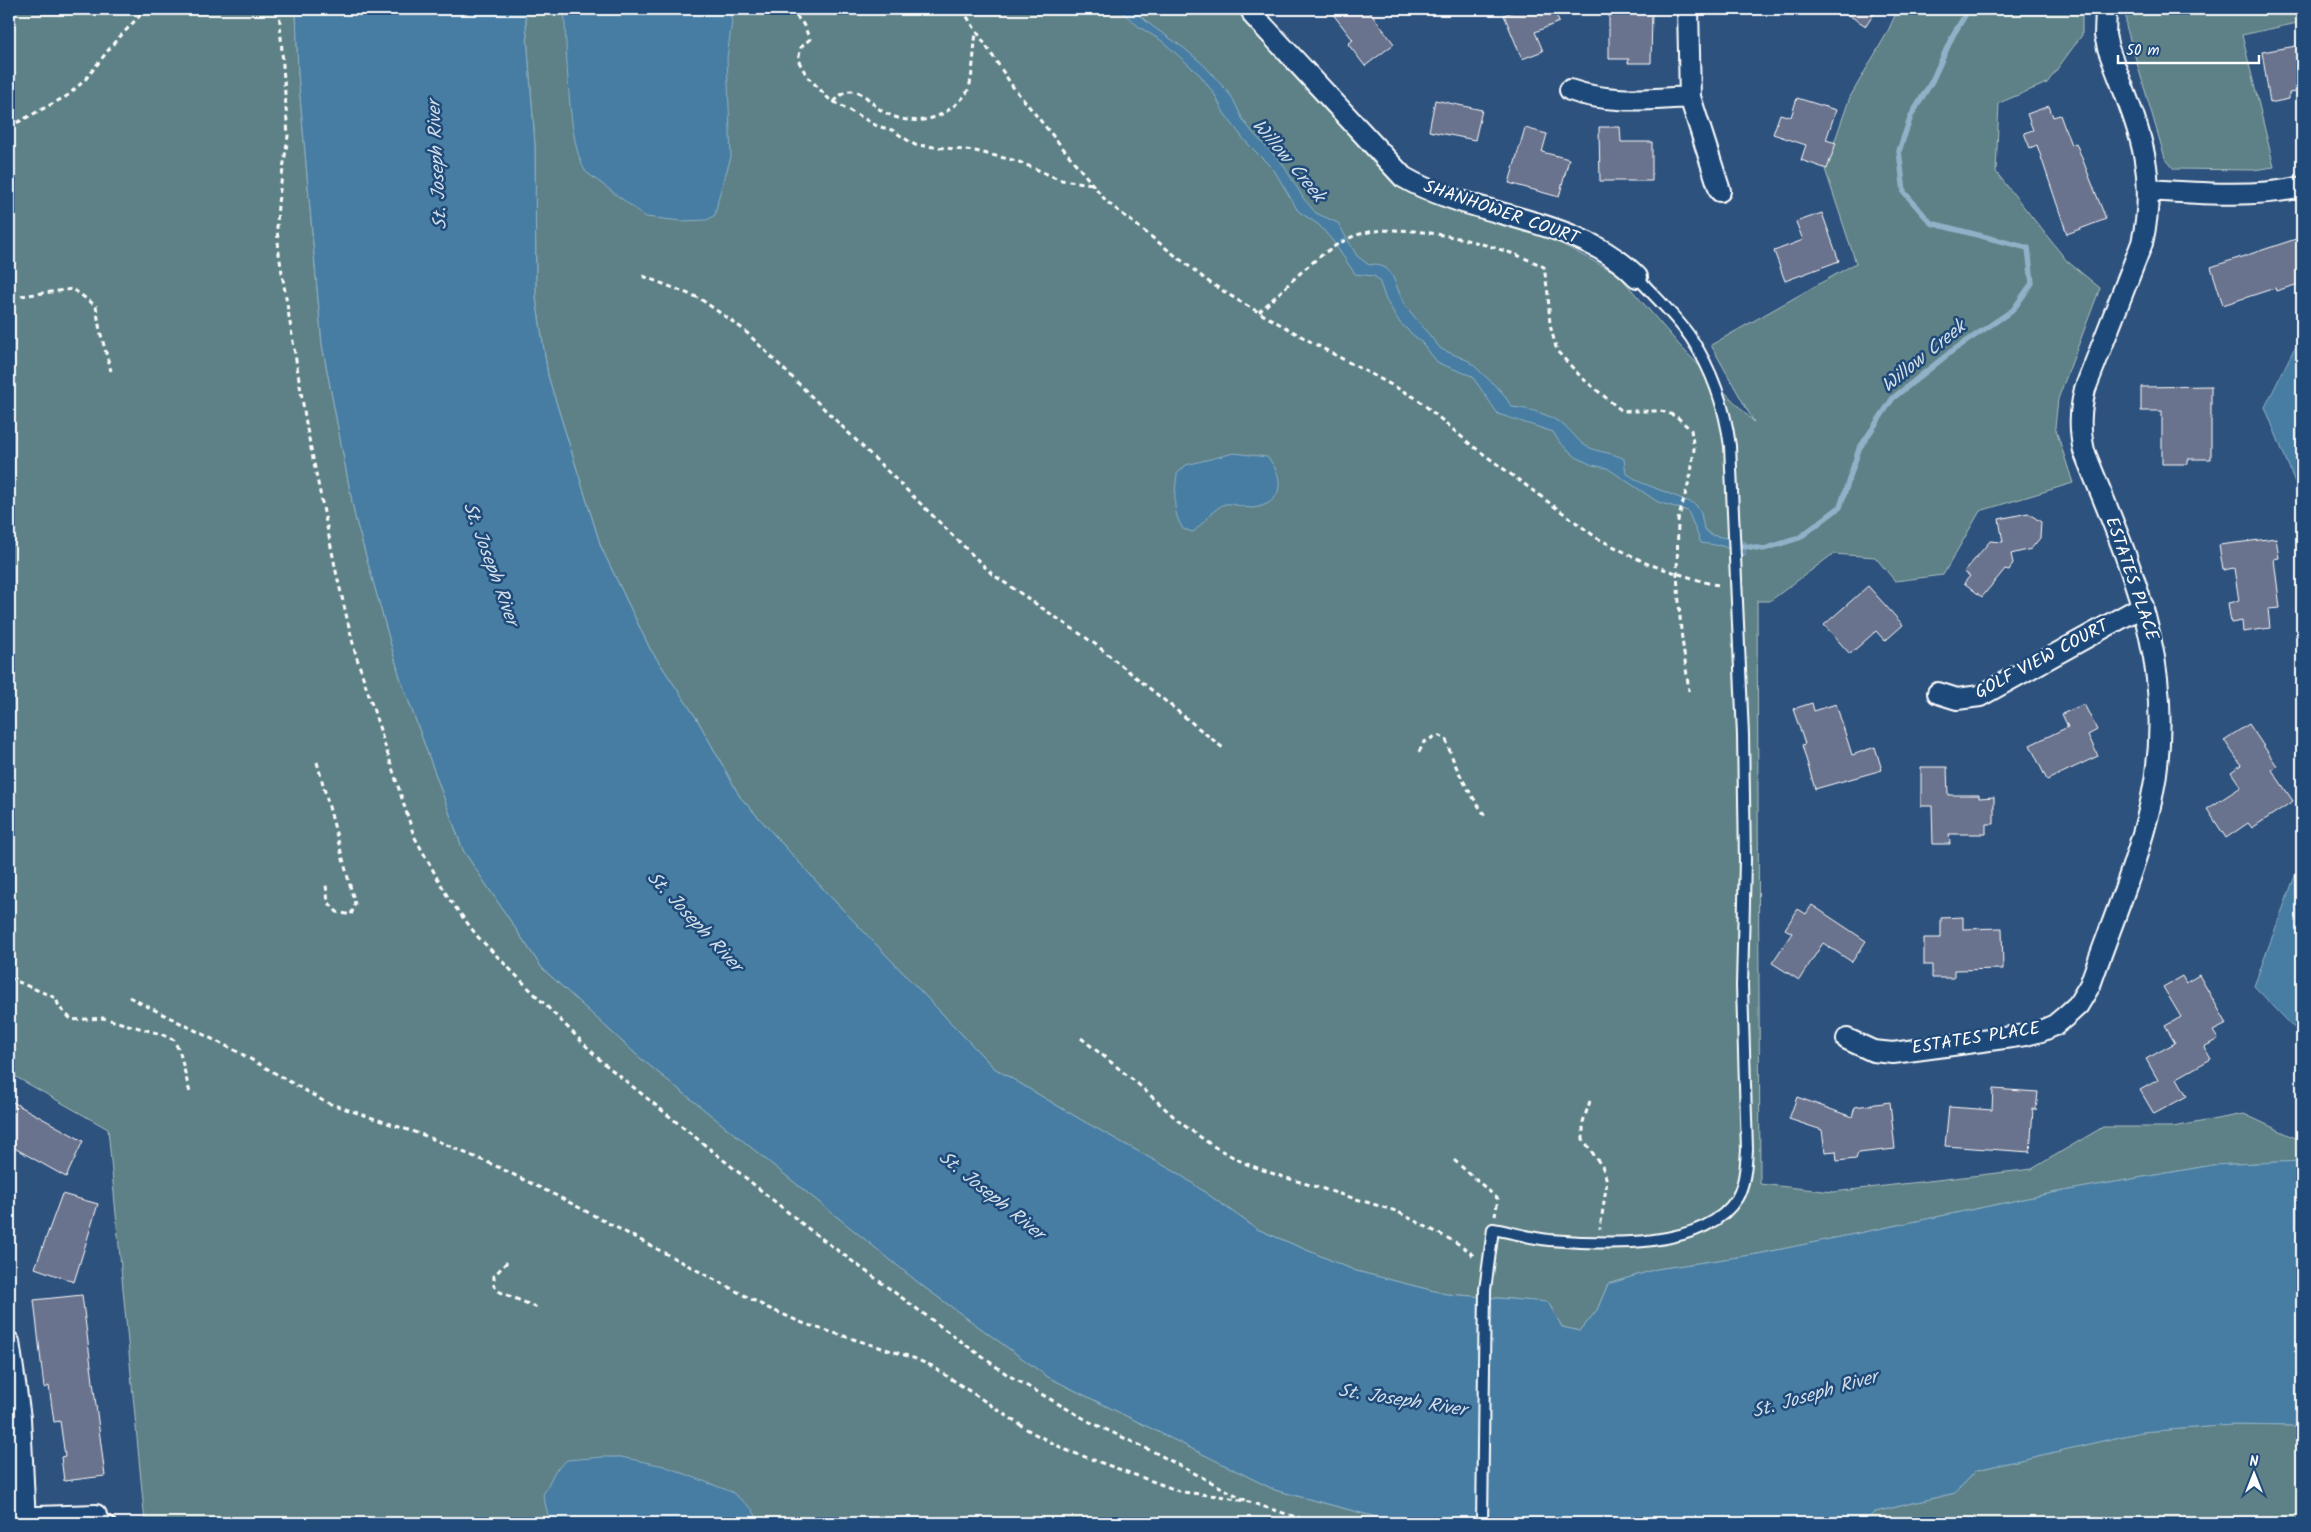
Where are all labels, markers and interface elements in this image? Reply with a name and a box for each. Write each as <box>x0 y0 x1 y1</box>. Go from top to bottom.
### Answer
scale bar <box>2118 32 2260 64</box>
text: 50 m <box>2126 39 2160 63</box>
water label: St. Joseph River <box>419 96 456 230</box>
water label: Willow Creek <box>1244 113 1334 212</box>
street label: SHANHOWER COURT <box>1419 173 1584 254</box>
water label: Willow Creek <box>1875 311 1975 401</box>
water label: St. Joseph River <box>454 498 527 633</box>
street label: ESTATES PLACE <box>2096 513 2166 645</box>
street label: GOLF VIEW COURT <box>1970 612 2115 708</box>
water label: St. Joseph River <box>639 865 752 982</box>
street label: ESTATES PLACE <box>1910 1014 2043 1063</box>
water label: St. Joseph River <box>931 1144 1053 1251</box>
water label: St. Joseph River <box>1749 1362 1885 1427</box>
water label: St. Joseph River <box>1336 1376 1472 1426</box>
north arrow <box>2228 1450 2278 1500</box>
text: N <box>2250 1451 2259 1473</box>

